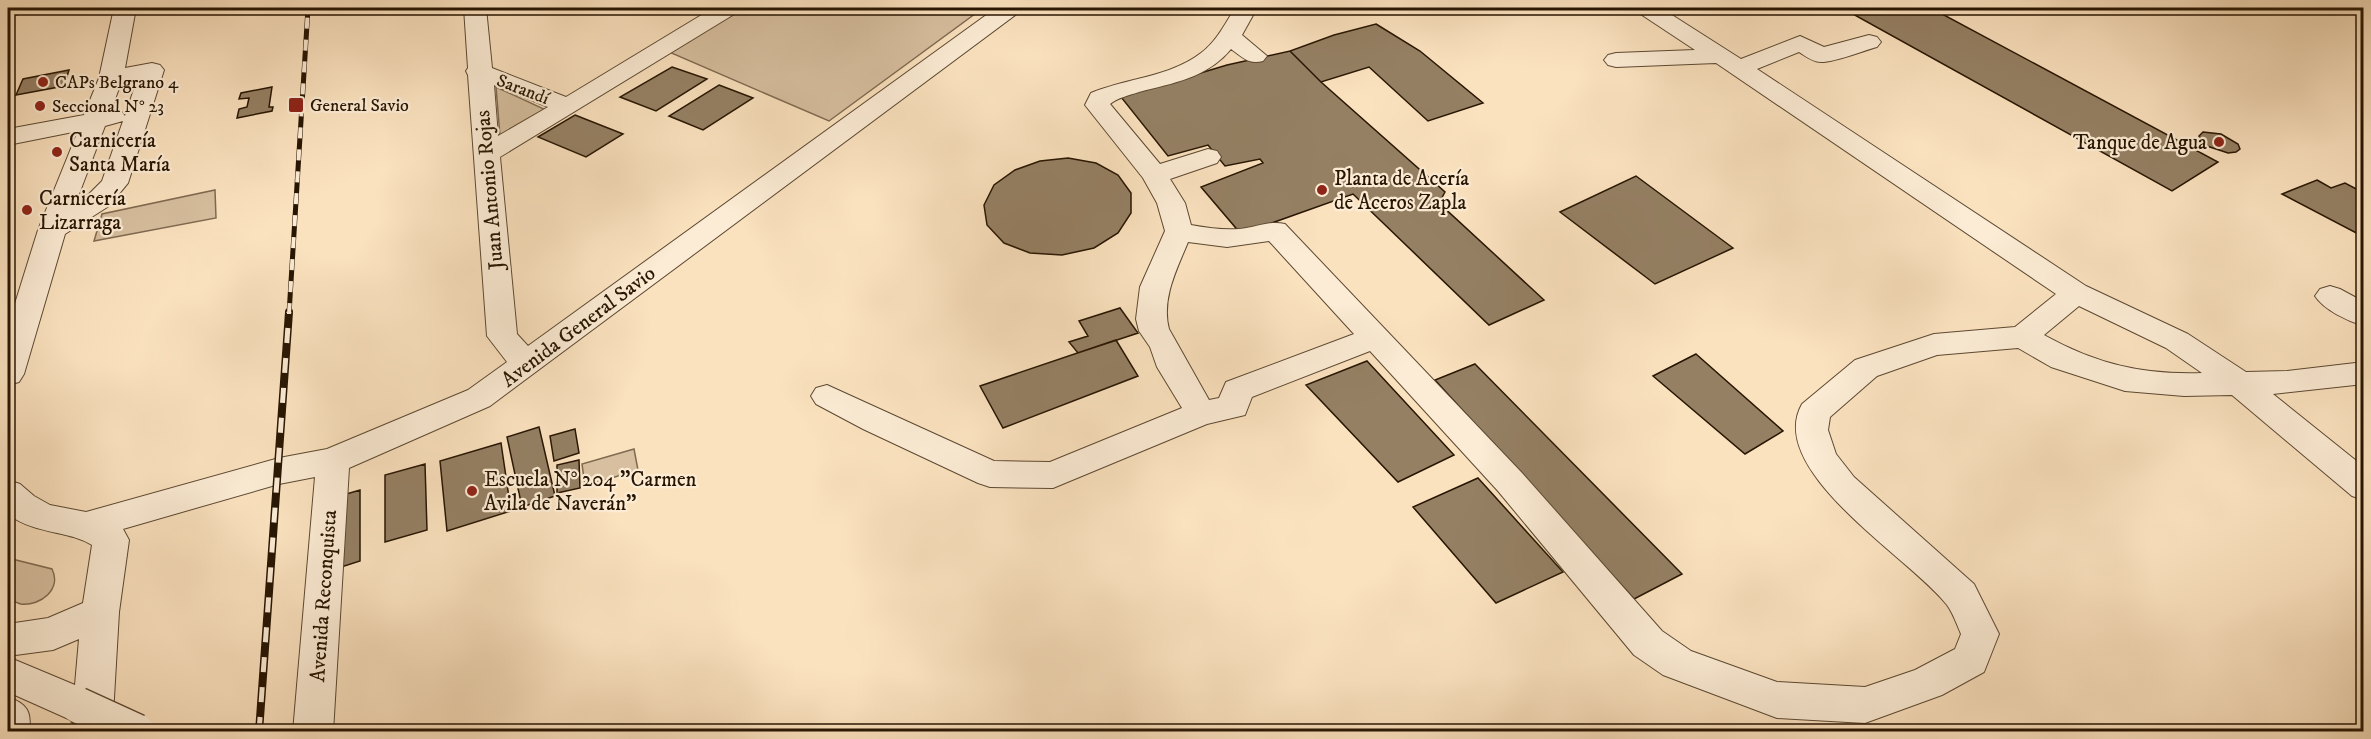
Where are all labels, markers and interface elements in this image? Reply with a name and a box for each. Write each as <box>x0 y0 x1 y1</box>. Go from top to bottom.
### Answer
street label: Sarandí <box>493 70 553 110</box>
place label: CAPs Belgrano 4 <box>55 72 179 94</box>
marker: CAPs Belgrano 4 <box>36 75 50 89</box>
place label: General Savio <box>310 95 409 117</box>
place label: Seccional N° 23 <box>52 96 164 118</box>
marker: General Savio <box>287 96 305 114</box>
marker: Seccional N° 23 <box>33 99 47 113</box>
street label: Juan Antonio Rojas <box>470 109 510 273</box>
place label: Carnicería Santa María <box>69 128 170 178</box>
place label: Tanque de Agua <box>2073 130 2207 156</box>
marker: Tanque de Agua <box>2212 135 2226 149</box>
marker: Carnicería Santa María <box>50 145 64 159</box>
place label: Planta de Acería de Aceros Zapla <box>1334 166 1469 216</box>
marker: Planta de Acería de Aceros Zapla <box>1315 183 1329 197</box>
place label: Carnicería Lizarraga <box>39 186 126 236</box>
marker: Carnicería Lizarraga <box>20 203 34 217</box>
street label: Avenida General Savio <box>496 260 661 393</box>
place label: Escuela N° 204 "Carmen Avila de Naverán" <box>484 467 697 517</box>
marker: Escuela N° 204 "Carmen Avila de Naverán" <box>465 484 479 498</box>
street label: Avenida Reconquista <box>305 509 343 683</box>

